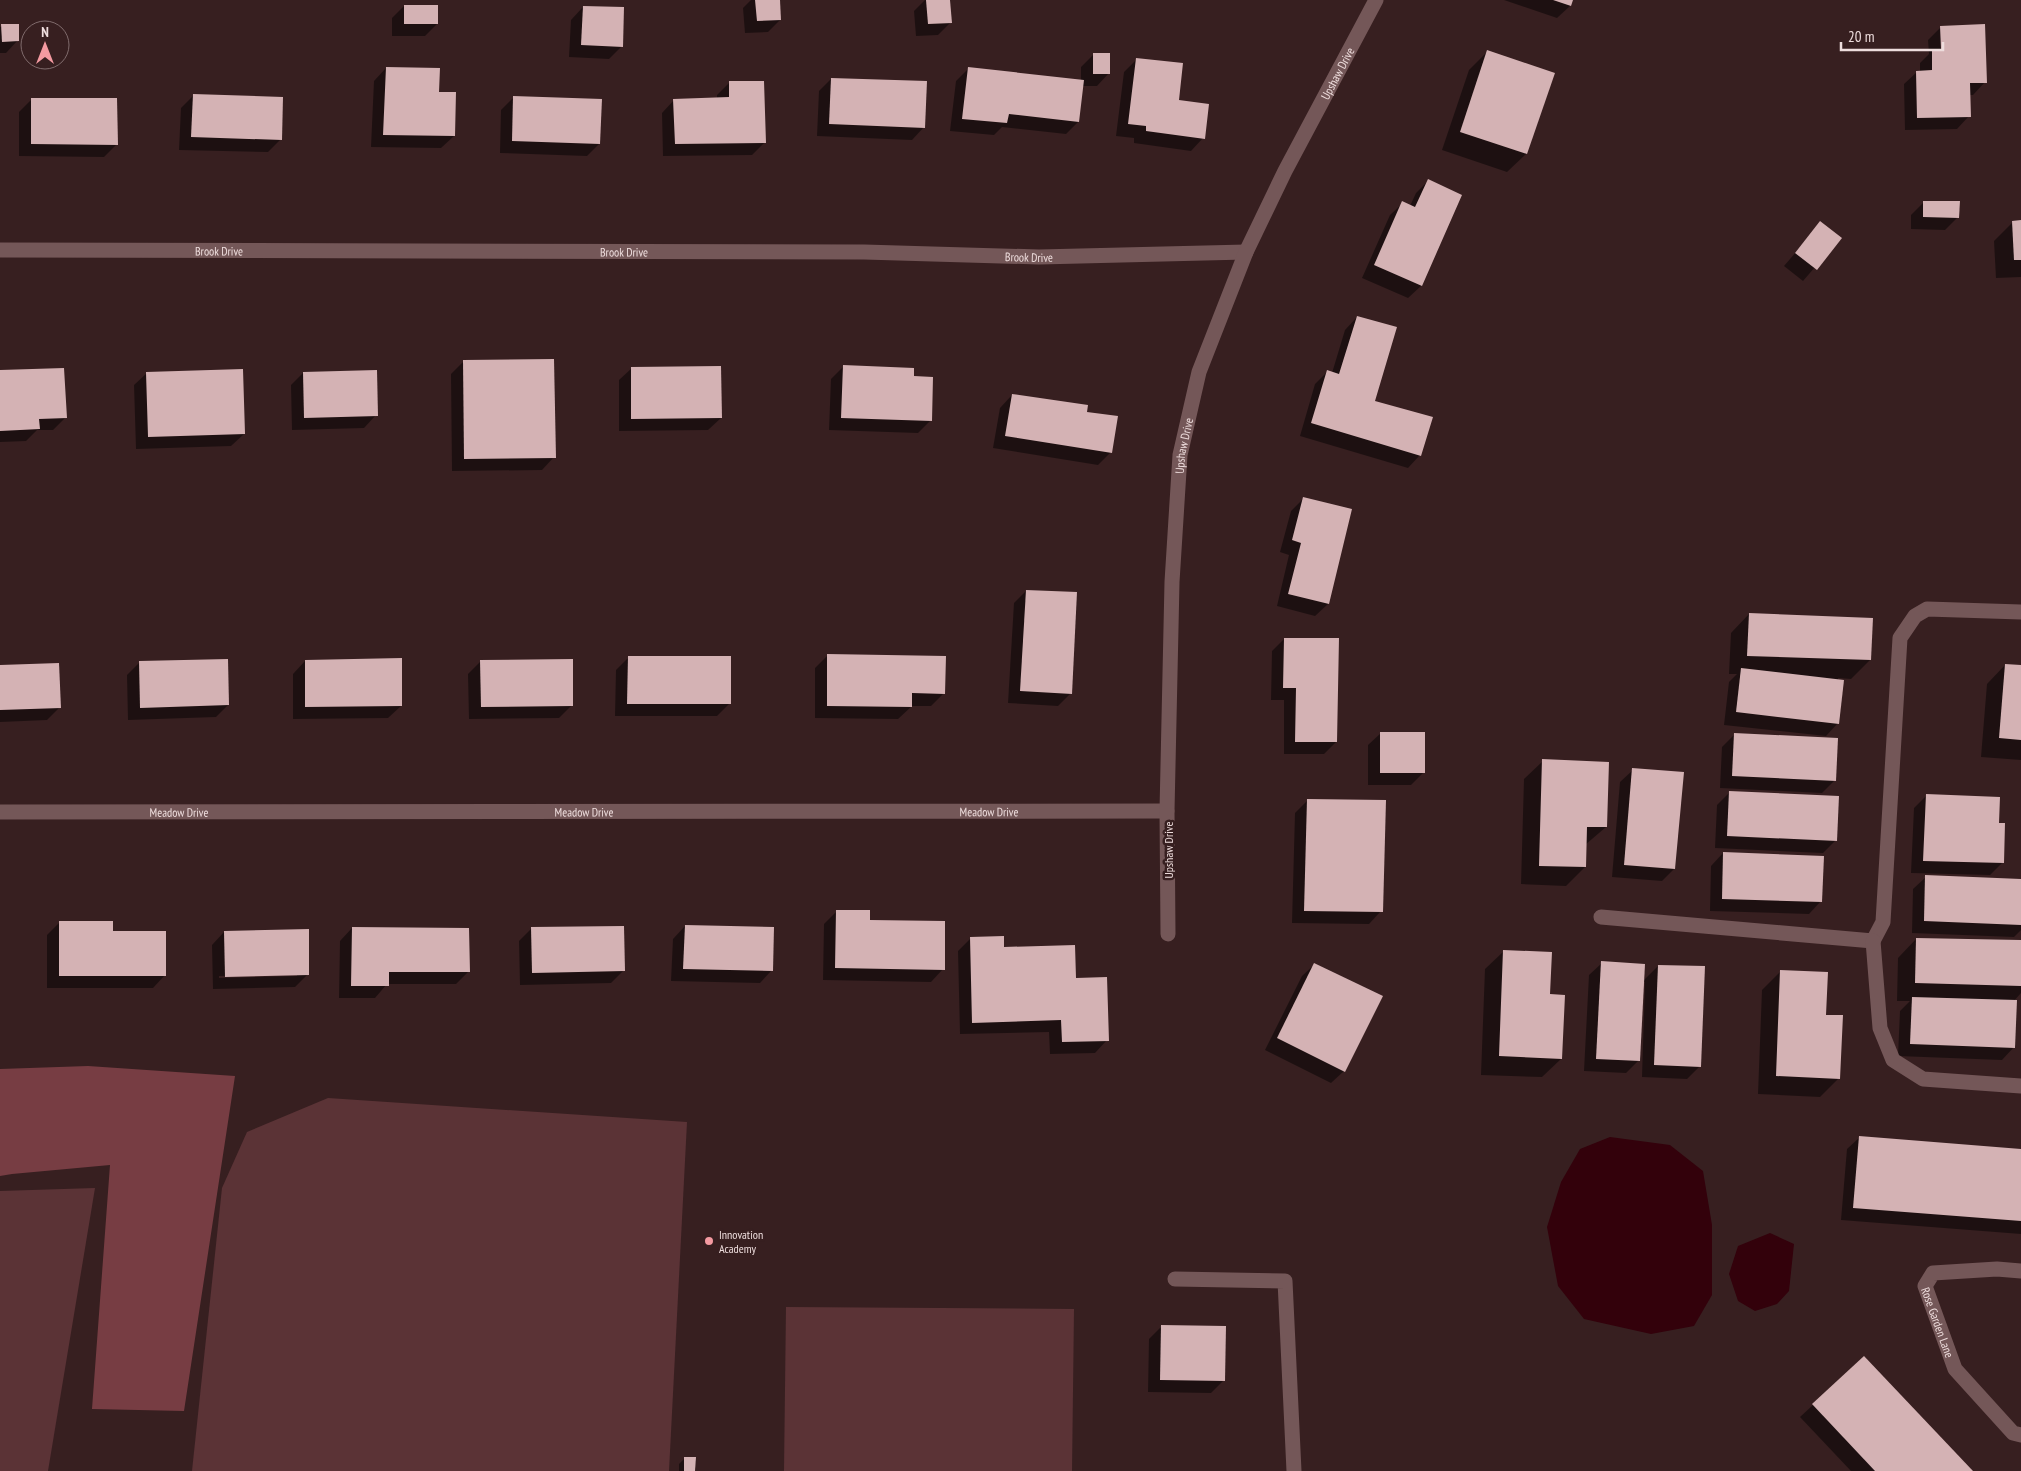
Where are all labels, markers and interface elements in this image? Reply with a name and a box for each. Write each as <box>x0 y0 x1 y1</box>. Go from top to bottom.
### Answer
north arrow <box>20 20 70 70</box>
scale bar <box>1841 20 1944 52</box>
text: N <box>41 23 49 41</box>
text: 20 m <box>1848 27 1874 46</box>
street label: Upshaw Drive <box>1317 45 1357 102</box>
street label: Brook Drive <box>195 243 243 258</box>
street label: Brook Drive <box>600 244 648 259</box>
street label: Brook Drive <box>1005 249 1053 265</box>
street label: Upshaw Drive <box>1171 416 1196 474</box>
street label: Meadow Drive <box>150 804 209 819</box>
street label: Meadow Drive <box>555 804 614 819</box>
street label: Meadow Drive <box>960 804 1019 819</box>
street label: Upshaw Drive <box>1161 822 1176 878</box>
place label: Innovation Academy <box>719 1227 763 1256</box>
marker: Innovation Academy <box>703 1235 715 1247</box>
street label: Rose Garden Lane <box>1918 1285 1958 1360</box>

